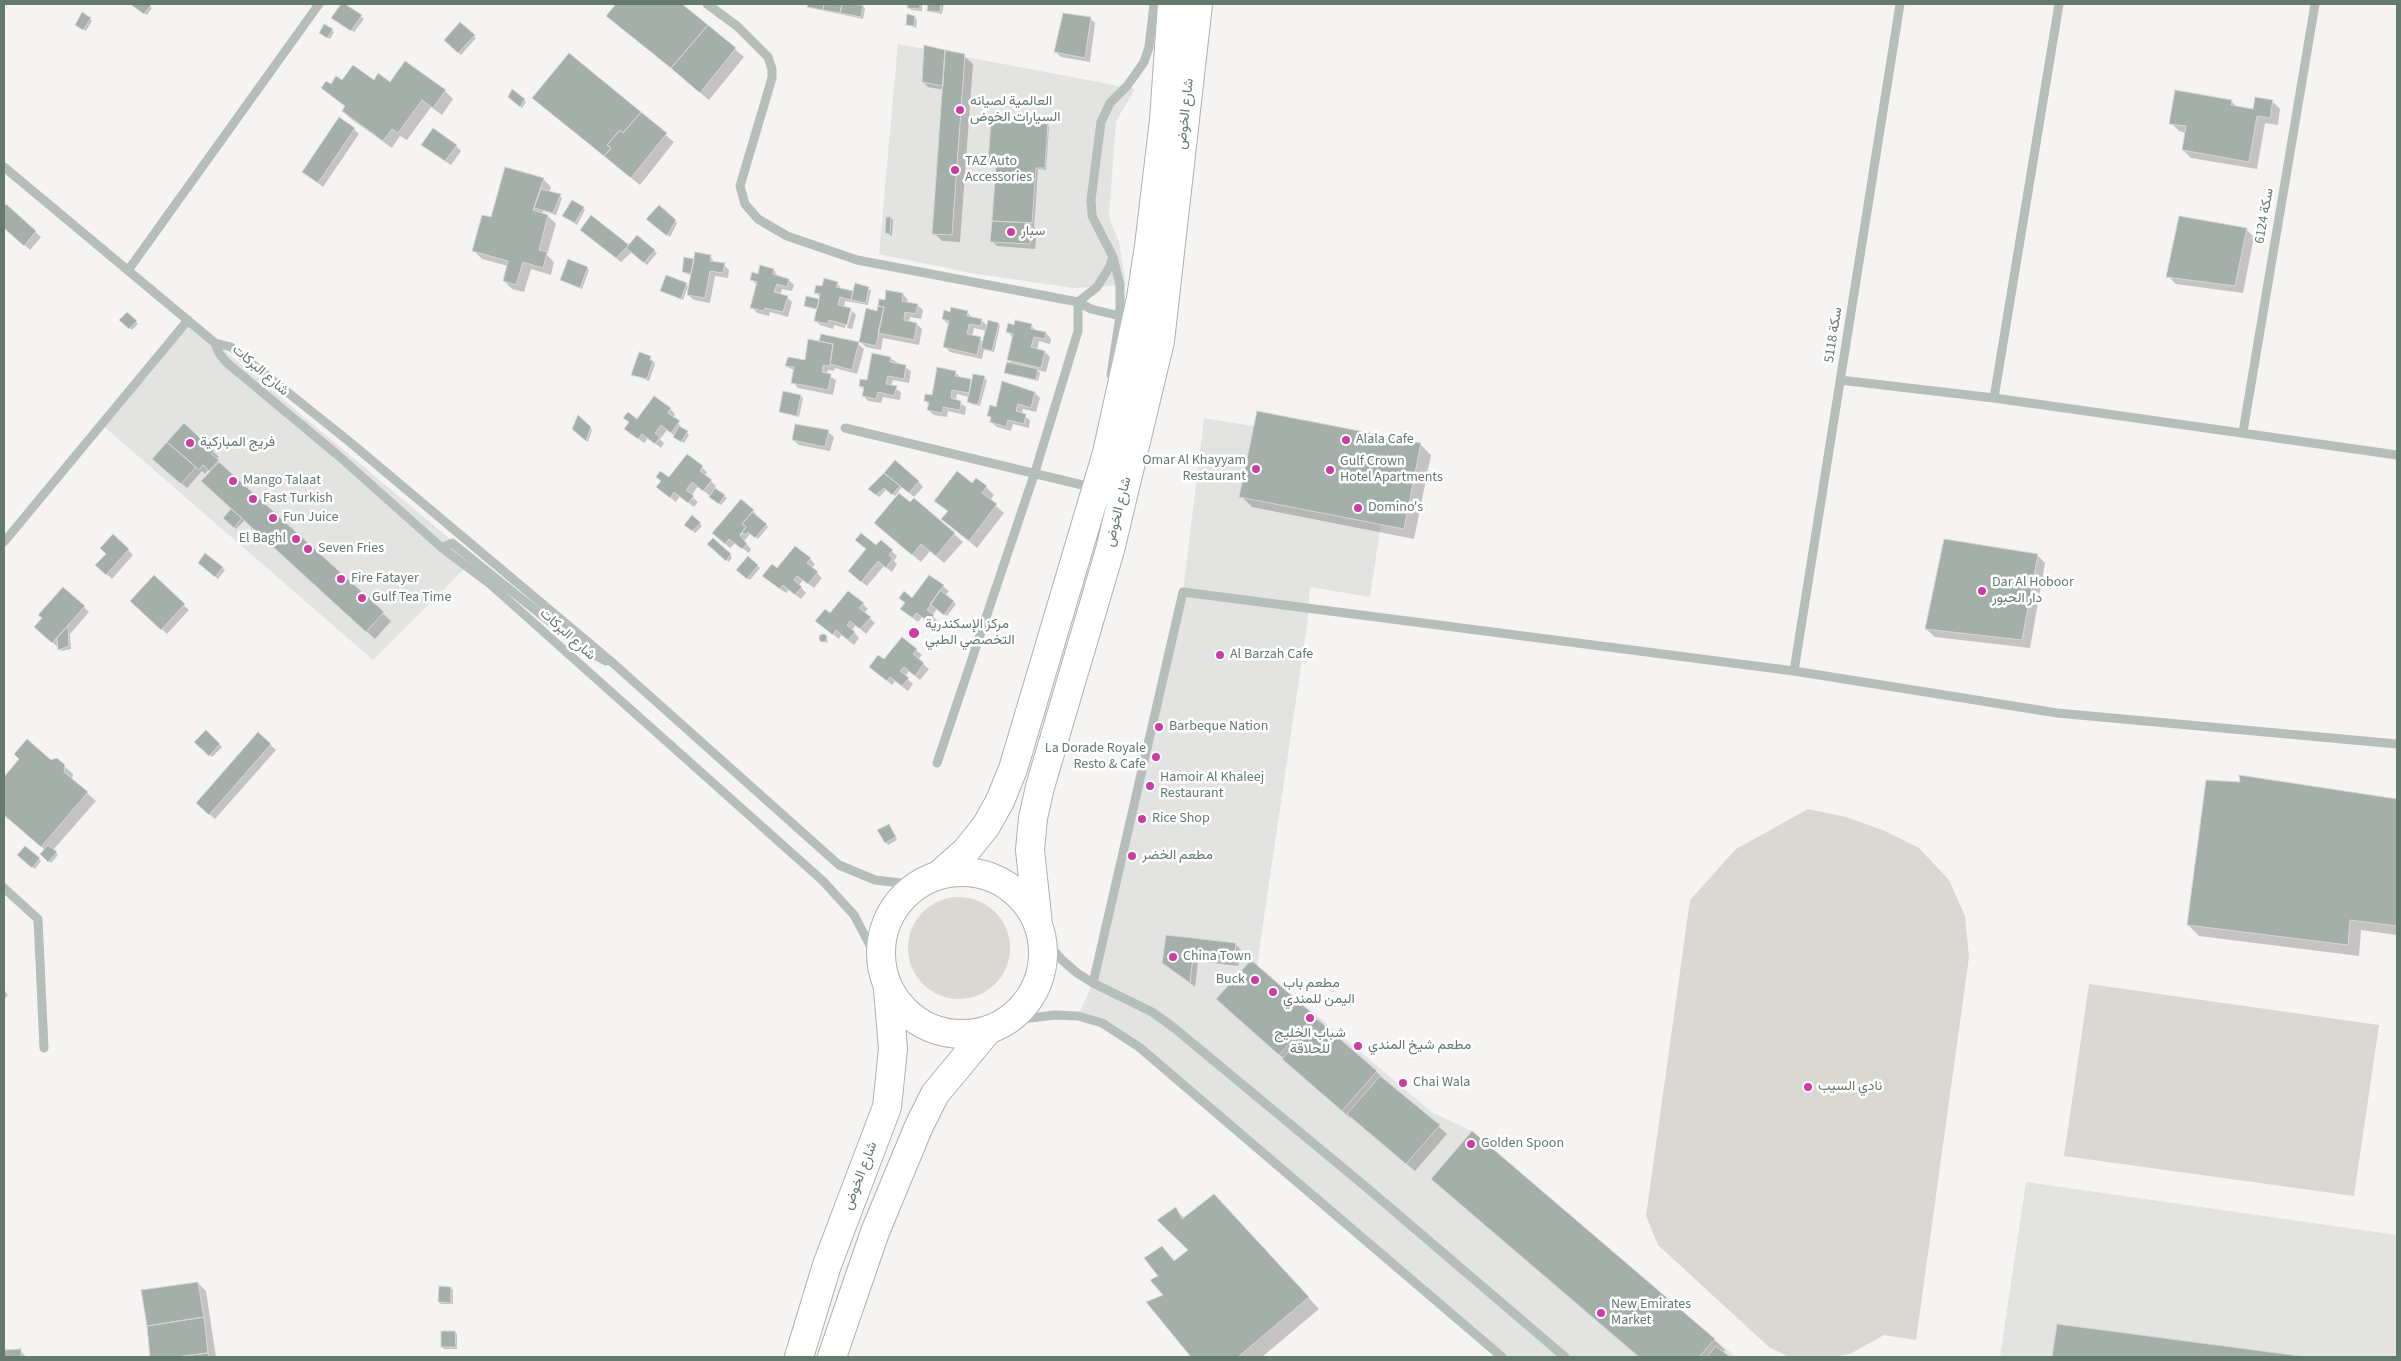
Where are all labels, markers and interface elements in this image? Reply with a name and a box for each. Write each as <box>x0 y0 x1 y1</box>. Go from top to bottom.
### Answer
street label: شارع الخوض <box>1174 78 1198 150</box>
place label: العالمية لصيانه السيارات الخوض <box>970 94 1060 126</box>
marker: العالمية لصيانه السيارات الخوض <box>954 104 966 116</box>
place label: TAZ Auto Accessories <box>965 154 1032 186</box>
marker: TAZ Auto Accessories <box>949 164 961 176</box>
street label: سكة 6124 <box>2252 187 2278 245</box>
place label: سبار <box>1021 224 1045 240</box>
marker: سبار <box>1005 226 1017 238</box>
street label: سكة 5118 <box>1821 306 1847 364</box>
street label: شارع البركات <box>228 342 292 400</box>
place label: Alala Cafe <box>1356 432 1414 448</box>
marker: Alala Cafe <box>1340 434 1352 446</box>
place label: فريج المباركية <box>200 435 275 451</box>
marker: فريج المباركية <box>184 437 196 449</box>
place label: Omar Al Khayyam Restaurant <box>1142 453 1246 486</box>
place label: Gulf Crown Hotel Apartments <box>1340 454 1443 487</box>
marker: Omar Al Khayyam Restaurant <box>1250 463 1262 475</box>
marker: Gulf Crown Hotel Apartments <box>1324 464 1336 476</box>
place label: Mango Talaat <box>243 473 321 489</box>
marker: Mango Talaat <box>227 475 239 487</box>
street label: شارع الخوض <box>1102 475 1136 549</box>
place label: Fast Turkish <box>263 491 333 507</box>
marker: Fast Turkish <box>247 493 259 505</box>
place label: Domino's <box>1368 500 1423 516</box>
marker: Domino's <box>1352 502 1364 514</box>
place label: Fun Juice <box>283 510 339 526</box>
marker: Fun Juice <box>267 512 279 524</box>
place label: El Baghl <box>239 531 286 547</box>
marker: El Baghl <box>290 533 302 545</box>
place label: Seven Fries <box>318 541 384 557</box>
marker: Seven Fries <box>302 543 314 555</box>
place label: Fire Fatayer <box>351 571 419 587</box>
marker: Fire Fatayer <box>335 573 347 585</box>
place label: Dar Al Hoboor دار الحبور <box>1992 575 2074 608</box>
marker: Dar Al Hoboor دار الحبور <box>1976 585 1988 597</box>
place label: Gulf Tea Time <box>372 590 451 606</box>
marker: Gulf Tea Time <box>356 592 368 604</box>
street label: شارع البركات <box>536 606 598 664</box>
place label: مركز الإسكندرية التخصصي الطبي <box>925 617 1015 650</box>
marker: مركز الإسكندرية التخصصي الطبي <box>907 626 921 640</box>
place label: Al Barzah Cafe <box>1230 647 1313 663</box>
marker: Al Barzah Cafe <box>1214 649 1226 661</box>
place label: Barbeque Nation <box>1169 719 1268 735</box>
marker: Barbeque Nation <box>1153 721 1165 733</box>
place label: La Dorade Royale Resto & Cafe <box>1045 741 1146 774</box>
marker: La Dorade Royale Resto & Cafe <box>1150 751 1162 763</box>
place label: Hamoir Al Khaleej Restaurant <box>1160 770 1264 802</box>
marker: Hamoir Al Khaleej Restaurant <box>1144 780 1156 792</box>
place label: Rice Shop <box>1152 811 1210 827</box>
marker: Rice Shop <box>1136 813 1148 825</box>
place label: مطعم الخضر <box>1142 848 1213 864</box>
marker: مطعم الخضر <box>1126 850 1138 862</box>
place label: China Town <box>1183 949 1251 965</box>
marker: China Town <box>1167 951 1179 963</box>
place label: Buck <box>1216 972 1245 988</box>
marker: Buck <box>1249 974 1261 986</box>
place label: مطعم باب اليمن للمندي <box>1283 976 1355 1009</box>
marker: مطعم باب اليمن للمندي <box>1267 986 1279 998</box>
marker: شباب الخليج للحلاقة <box>1304 1012 1316 1024</box>
place label: شباب الخليج للحلاقة <box>1274 1026 1346 1058</box>
place label: مطعم شيخ المندي <box>1368 1038 1471 1054</box>
marker: مطعم شيخ المندي <box>1352 1040 1364 1052</box>
place label: Chai Wala <box>1413 1075 1470 1091</box>
marker: Chai Wala <box>1397 1077 1409 1089</box>
place label: نادي السيب <box>1818 1079 1882 1095</box>
marker: نادي السيب <box>1802 1081 1814 1093</box>
place label: Golden Spoon <box>1481 1136 1564 1152</box>
marker: Golden Spoon <box>1465 1138 1477 1150</box>
street label: شارع الخوض <box>840 1140 882 1212</box>
place label: New Emirates Market <box>1611 1297 1691 1330</box>
marker: New Emirates Market <box>1595 1307 1607 1319</box>

